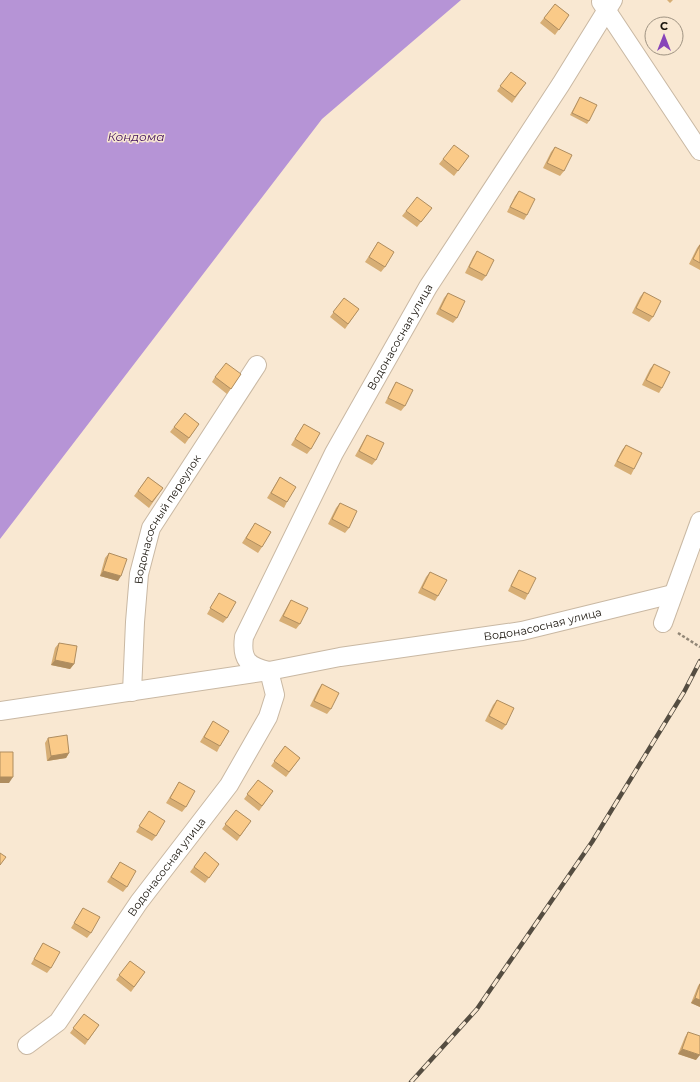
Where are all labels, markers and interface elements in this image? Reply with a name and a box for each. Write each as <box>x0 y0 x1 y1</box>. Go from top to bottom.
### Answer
north arrow <box>644 16 684 56</box>
text: С <box>660 19 668 33</box>
water label: Кондома <box>107 129 165 144</box>
street label: Водонасосная улица <box>364 281 435 393</box>
street label: Водонасосный переулок <box>131 451 204 585</box>
street label: Водонасосная улица <box>483 605 603 643</box>
street label: Водонасосная улица <box>124 815 208 919</box>

